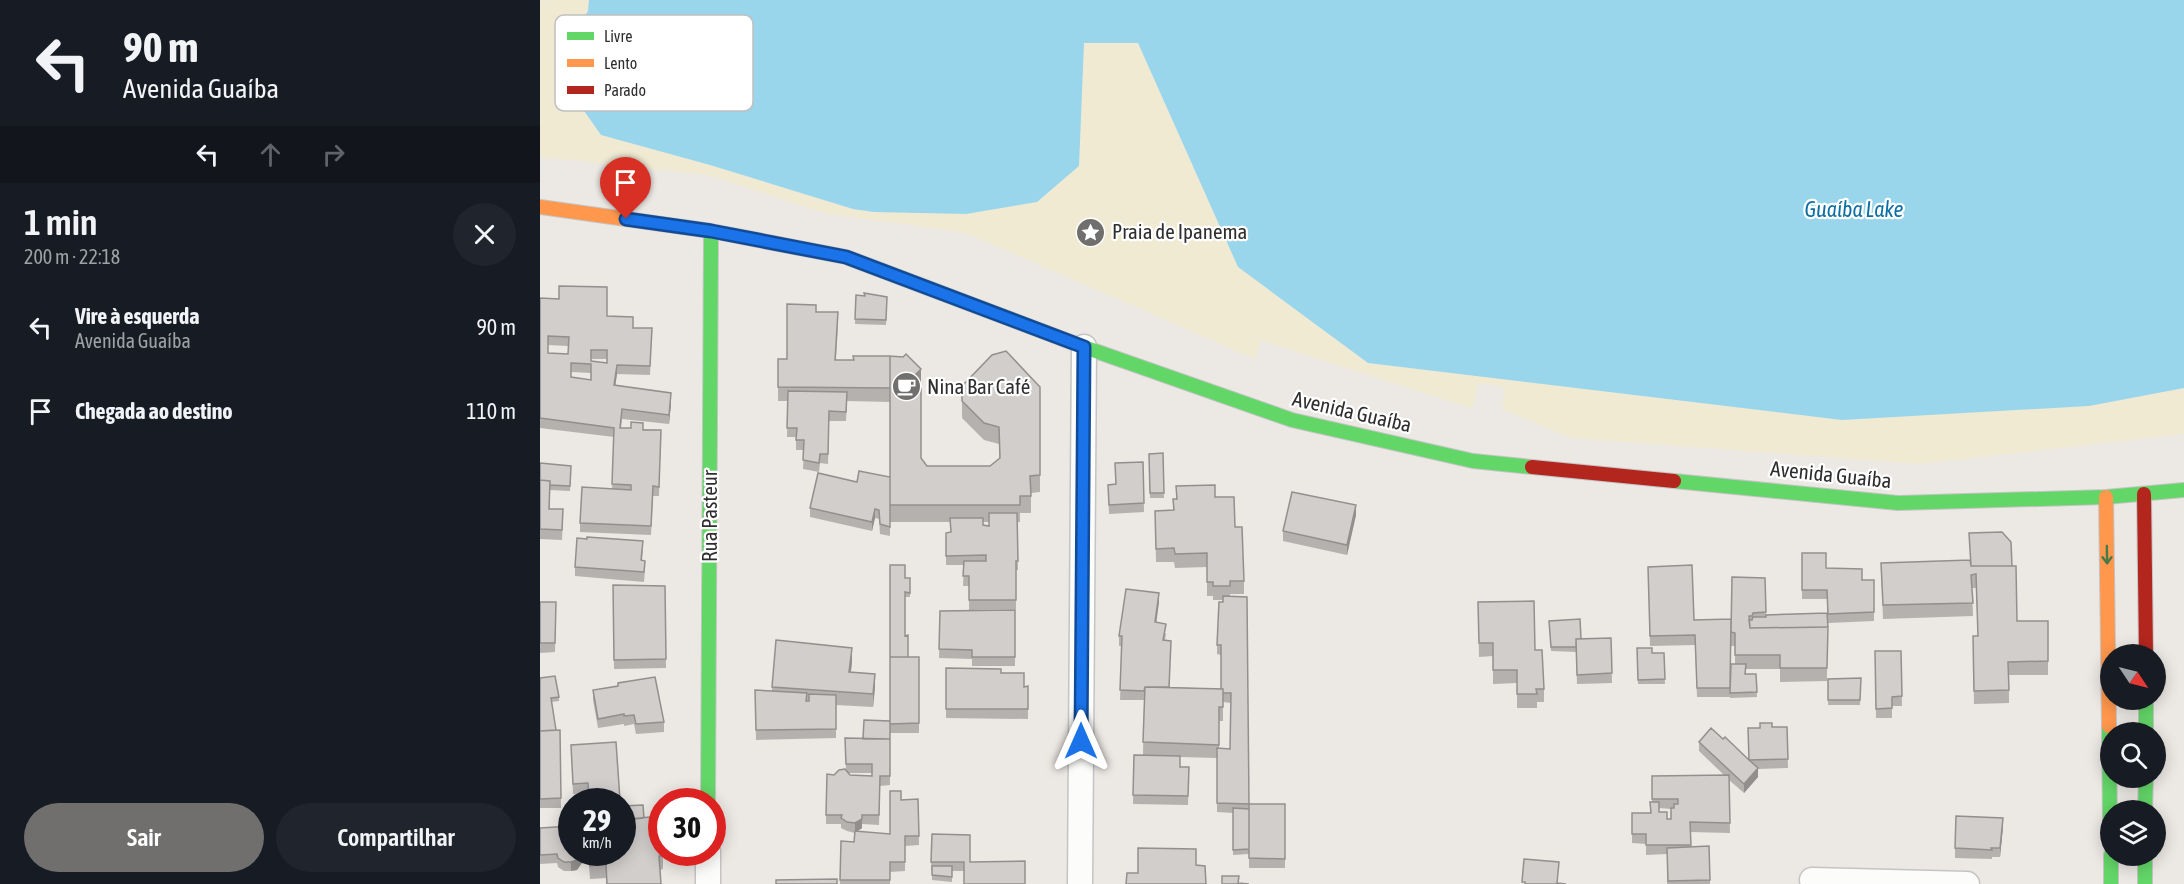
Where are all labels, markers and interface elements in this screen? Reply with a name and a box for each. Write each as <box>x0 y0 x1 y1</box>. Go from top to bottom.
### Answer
legend <box>555 15 753 111</box>
text: 90 m <box>123 23 198 71</box>
icon: left <box>24 24 102 102</box>
text: Livre <box>604 27 632 45</box>
text: Lento <box>604 54 637 72</box>
text: Avenida Guaíba <box>123 73 279 104</box>
text: Parado <box>604 81 646 99</box>
icon: left <box>191 138 224 171</box>
icon: ahead <box>254 138 287 171</box>
icon: right <box>317 138 350 171</box>
pin <box>600 157 651 219</box>
icon: arrive <box>609 166 642 199</box>
water label: Guaíba Lake <box>1804 196 1904 222</box>
text: 1 min <box>24 201 98 243</box>
button: close <box>453 203 516 266</box>
place icon: Praia de Ipanema <box>1075 216 1107 248</box>
place label: Praia de Ipanema <box>1112 219 1247 243</box>
text: 200 m · 22:18 <box>24 245 120 268</box>
text: Vire à esquerda <box>75 303 200 329</box>
icon: left <box>24 311 57 344</box>
text: 90 m <box>476 314 516 340</box>
text: Avenida Guaíba <box>75 329 191 352</box>
cafe icon: Nina Bar Café <box>890 371 922 403</box>
place label: Nina Bar Café <box>927 374 1030 398</box>
street label: Avenida Guaíba <box>1290 386 1414 436</box>
icon: arrive <box>24 395 57 428</box>
text: Chegada ao destino <box>75 398 233 424</box>
text: 110 m <box>466 398 516 424</box>
street label: Avenida Guaíba <box>1769 456 1893 492</box>
street label: Rua Pasteur <box>697 469 721 562</box>
one-way arrow <box>2101 545 2113 565</box>
north arrow <box>2100 644 2166 710</box>
map controls <box>2100 644 2166 866</box>
position arrow <box>1049 709 1113 773</box>
button: search <box>2100 722 2166 788</box>
speed limit sign: 30 <box>648 788 726 866</box>
button: layers <box>2100 800 2166 866</box>
button: Sair <box>24 803 264 872</box>
button: Compartilhar <box>276 803 516 872</box>
text: 29 <box>583 803 611 837</box>
text: km/h <box>582 834 612 851</box>

